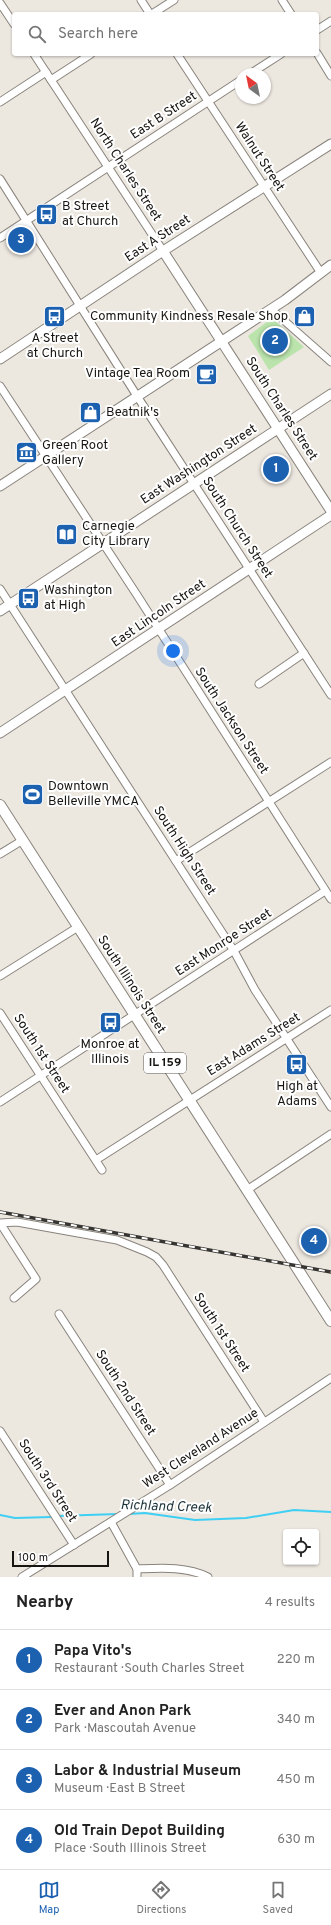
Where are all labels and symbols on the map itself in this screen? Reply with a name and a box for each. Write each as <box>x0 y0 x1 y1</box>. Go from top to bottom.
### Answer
north arrow <box>235 68 271 104</box>
street label: East B Street <box>128 89 200 143</box>
street label: North Charles Street <box>86 115 164 225</box>
street label: Walnut Street <box>231 119 287 195</box>
place label: B Street at Church <box>62 199 118 230</box>
bus stop icon: B Street at Church <box>33 201 59 227</box>
street label: East A Street <box>122 212 194 266</box>
pin: 3 <box>8 225 34 255</box>
bus stop icon: A Street at Church <box>42 304 68 330</box>
shop icon: Community Kindness Resale Shop <box>291 304 317 330</box>
place label: Community Kindness Resale Shop <box>90 309 288 325</box>
pin: 2 <box>262 326 288 356</box>
place label: A Street at Church <box>27 331 83 362</box>
street label: South Charles Street <box>242 354 320 464</box>
cafe icon: Vintage Tea Room <box>193 361 219 387</box>
place label: Vintage Tea Room <box>85 366 190 382</box>
shop icon: Beatnik's <box>77 400 103 426</box>
place label: Beatnik's <box>106 405 159 421</box>
street label: East Washington Street <box>138 421 260 509</box>
place label: Green Root Gallery <box>42 438 108 469</box>
museum icon: Green Root Gallery <box>14 440 40 466</box>
pin: 1 <box>263 454 289 484</box>
street label: South Church Street <box>198 474 276 582</box>
place label: Carnegie City Library <box>82 519 150 550</box>
library icon: Carnegie City Library <box>53 521 79 547</box>
street label: East Lincoln Street <box>109 577 209 651</box>
place label: Washington at High <box>44 583 112 614</box>
bus stop icon: Washington at High <box>15 585 41 611</box>
your location <box>163 641 183 661</box>
street label: South Jackson Street <box>191 665 271 777</box>
place label: Downtown Belleville YMCA <box>48 779 139 810</box>
sports icon: Downtown Belleville YMCA <box>20 781 46 807</box>
street label: South High Street <box>149 803 219 899</box>
street label: East Monroe Street <box>173 906 275 980</box>
street label: South Illinois Street <box>93 933 169 1037</box>
bus stop icon: Monroe at Illinois <box>97 1010 123 1036</box>
street label: East Adams Street <box>204 1010 304 1080</box>
street label: South 1st Street <box>9 1011 73 1097</box>
place label: Monroe at Illinois <box>81 1037 140 1068</box>
bus stop icon: High at Adams <box>284 1052 310 1078</box>
road number: IL 159 <box>144 1053 186 1073</box>
place label: High at Adams <box>276 1079 318 1110</box>
pin: 4 <box>301 1226 327 1256</box>
street label: South 1st Street <box>189 1290 253 1376</box>
street label: South 2nd Street <box>91 1347 159 1439</box>
street label: West Cleveland Avenue <box>140 1406 262 1492</box>
street label: South 3rd Street <box>14 1436 80 1526</box>
water label: Richland Creek <box>120 1497 213 1517</box>
scale bar <box>12 1549 109 1568</box>

